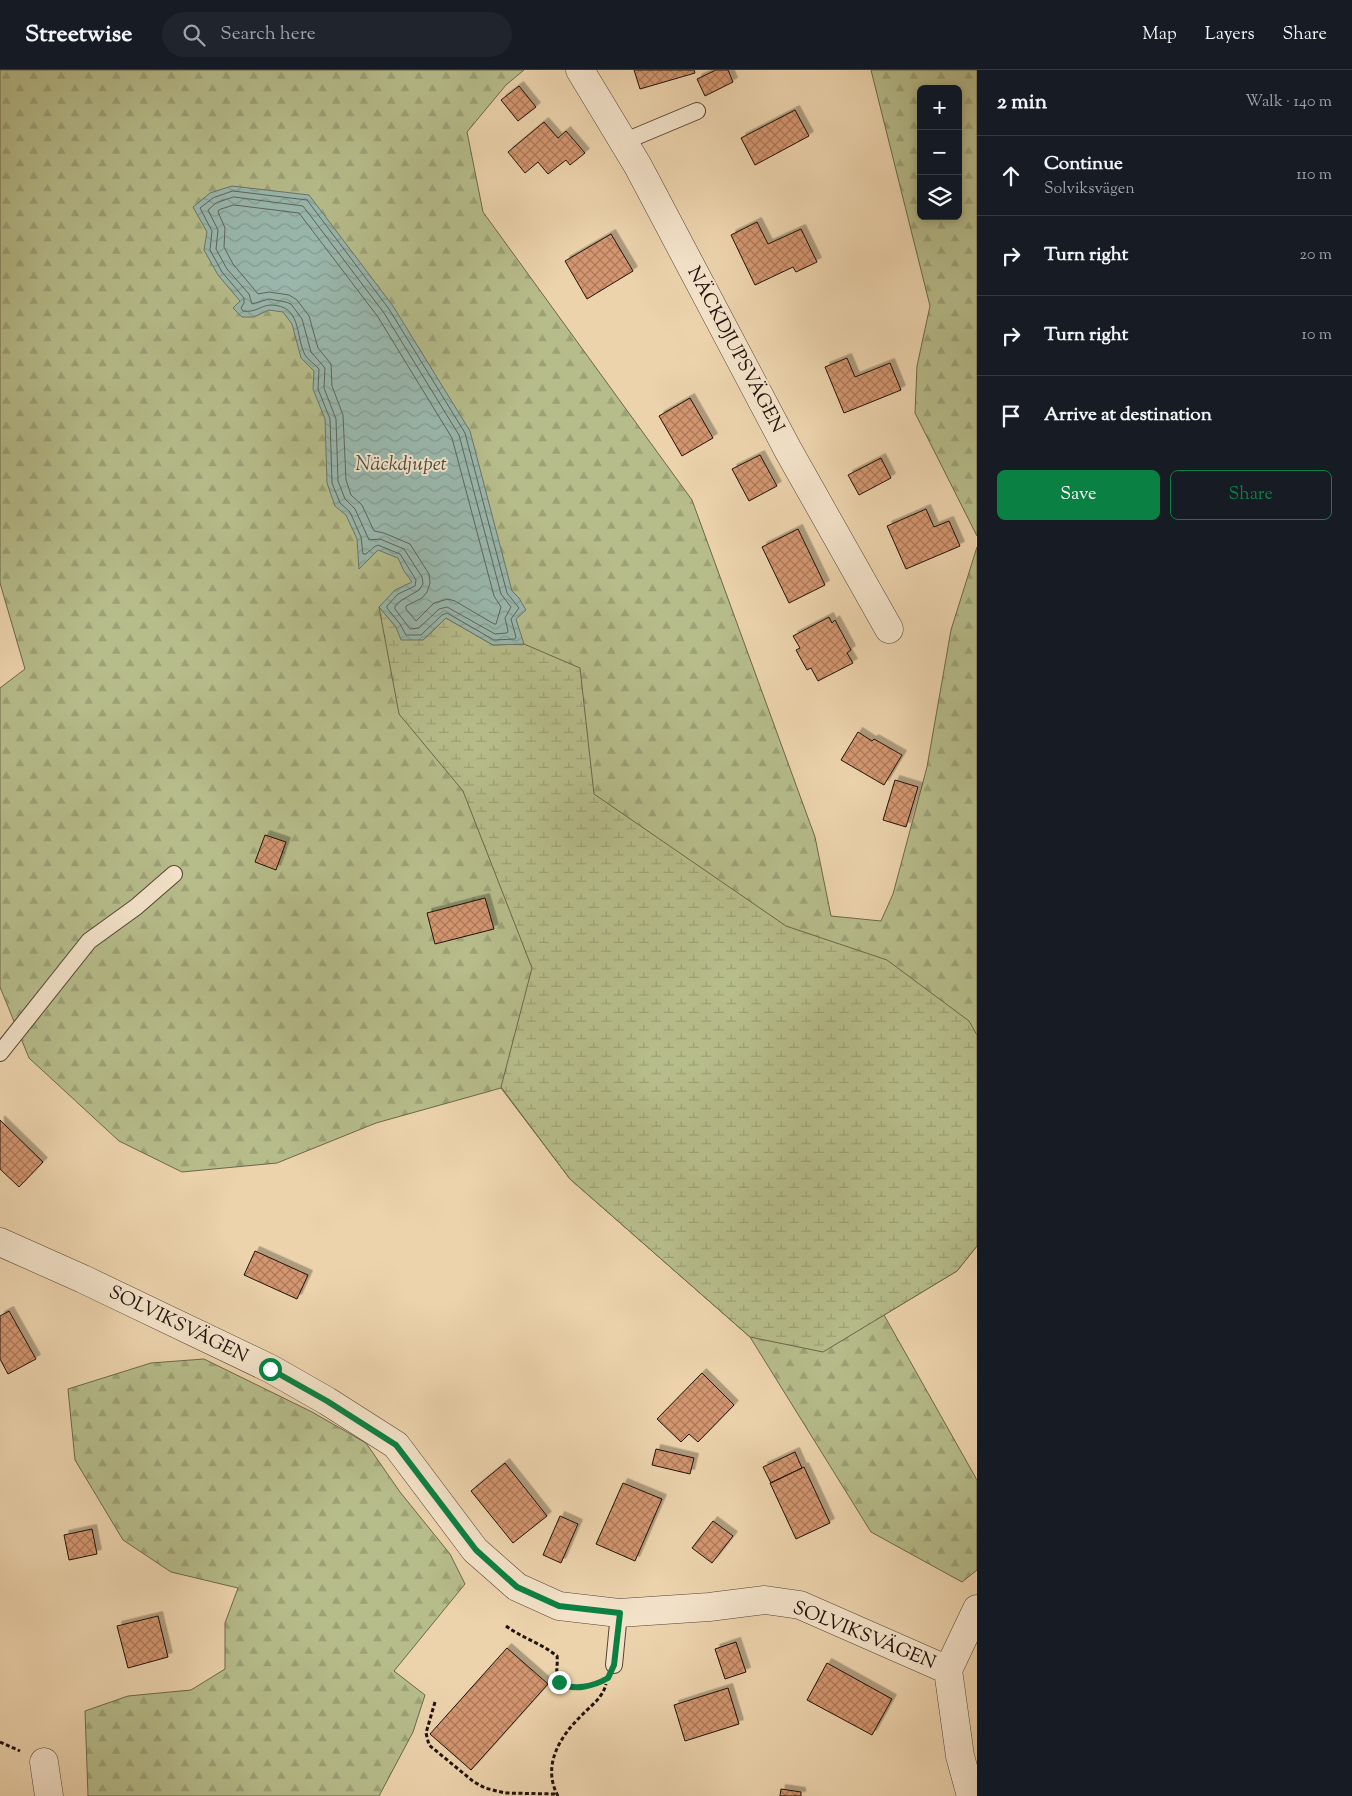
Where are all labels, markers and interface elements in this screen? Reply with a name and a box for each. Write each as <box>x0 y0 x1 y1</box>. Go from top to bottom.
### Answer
search box <box>162 12 512 57</box>
text: Streetwise <box>25 18 132 52</box>
icon: search <box>180 21 208 49</box>
text: Search here <box>220 21 316 48</box>
text: Map <box>1142 22 1177 48</box>
text: Layers <box>1205 22 1255 48</box>
text: Share <box>1283 22 1327 48</box>
map controls <box>917 85 962 220</box>
button: + <box>917 85 962 130</box>
text: 2 min <box>997 88 1047 118</box>
text: Walk · 140 m <box>1245 91 1332 114</box>
button: − <box>917 130 962 175</box>
text: Continue <box>1044 151 1123 178</box>
icon: ahead <box>997 162 1025 190</box>
text: 110 m <box>1296 164 1332 187</box>
button: layers <box>917 175 962 220</box>
text: Solviksvägen <box>1044 178 1135 201</box>
icon: right <box>997 242 1025 270</box>
text: Turn right <box>1044 242 1128 269</box>
text: 20 m <box>1299 244 1332 267</box>
street label: NÄCKDJUPSVÄGEN <box>680 262 790 438</box>
icon: right <box>997 322 1025 350</box>
text: Turn right <box>1044 322 1128 349</box>
text: 10 m <box>1302 324 1332 347</box>
icon: arrive <box>997 402 1025 430</box>
text: Arrive at destination <box>1044 402 1212 429</box>
water label: Näckdjupet <box>355 451 447 480</box>
button: Save <box>997 470 1160 520</box>
button: Share <box>1170 470 1332 520</box>
street label: SOLVIKSVÄGEN <box>104 1280 252 1370</box>
route start <box>259 1358 282 1381</box>
street label: SOLVIKSVÄGEN <box>788 1595 940 1677</box>
route end <box>548 1671 571 1694</box>

